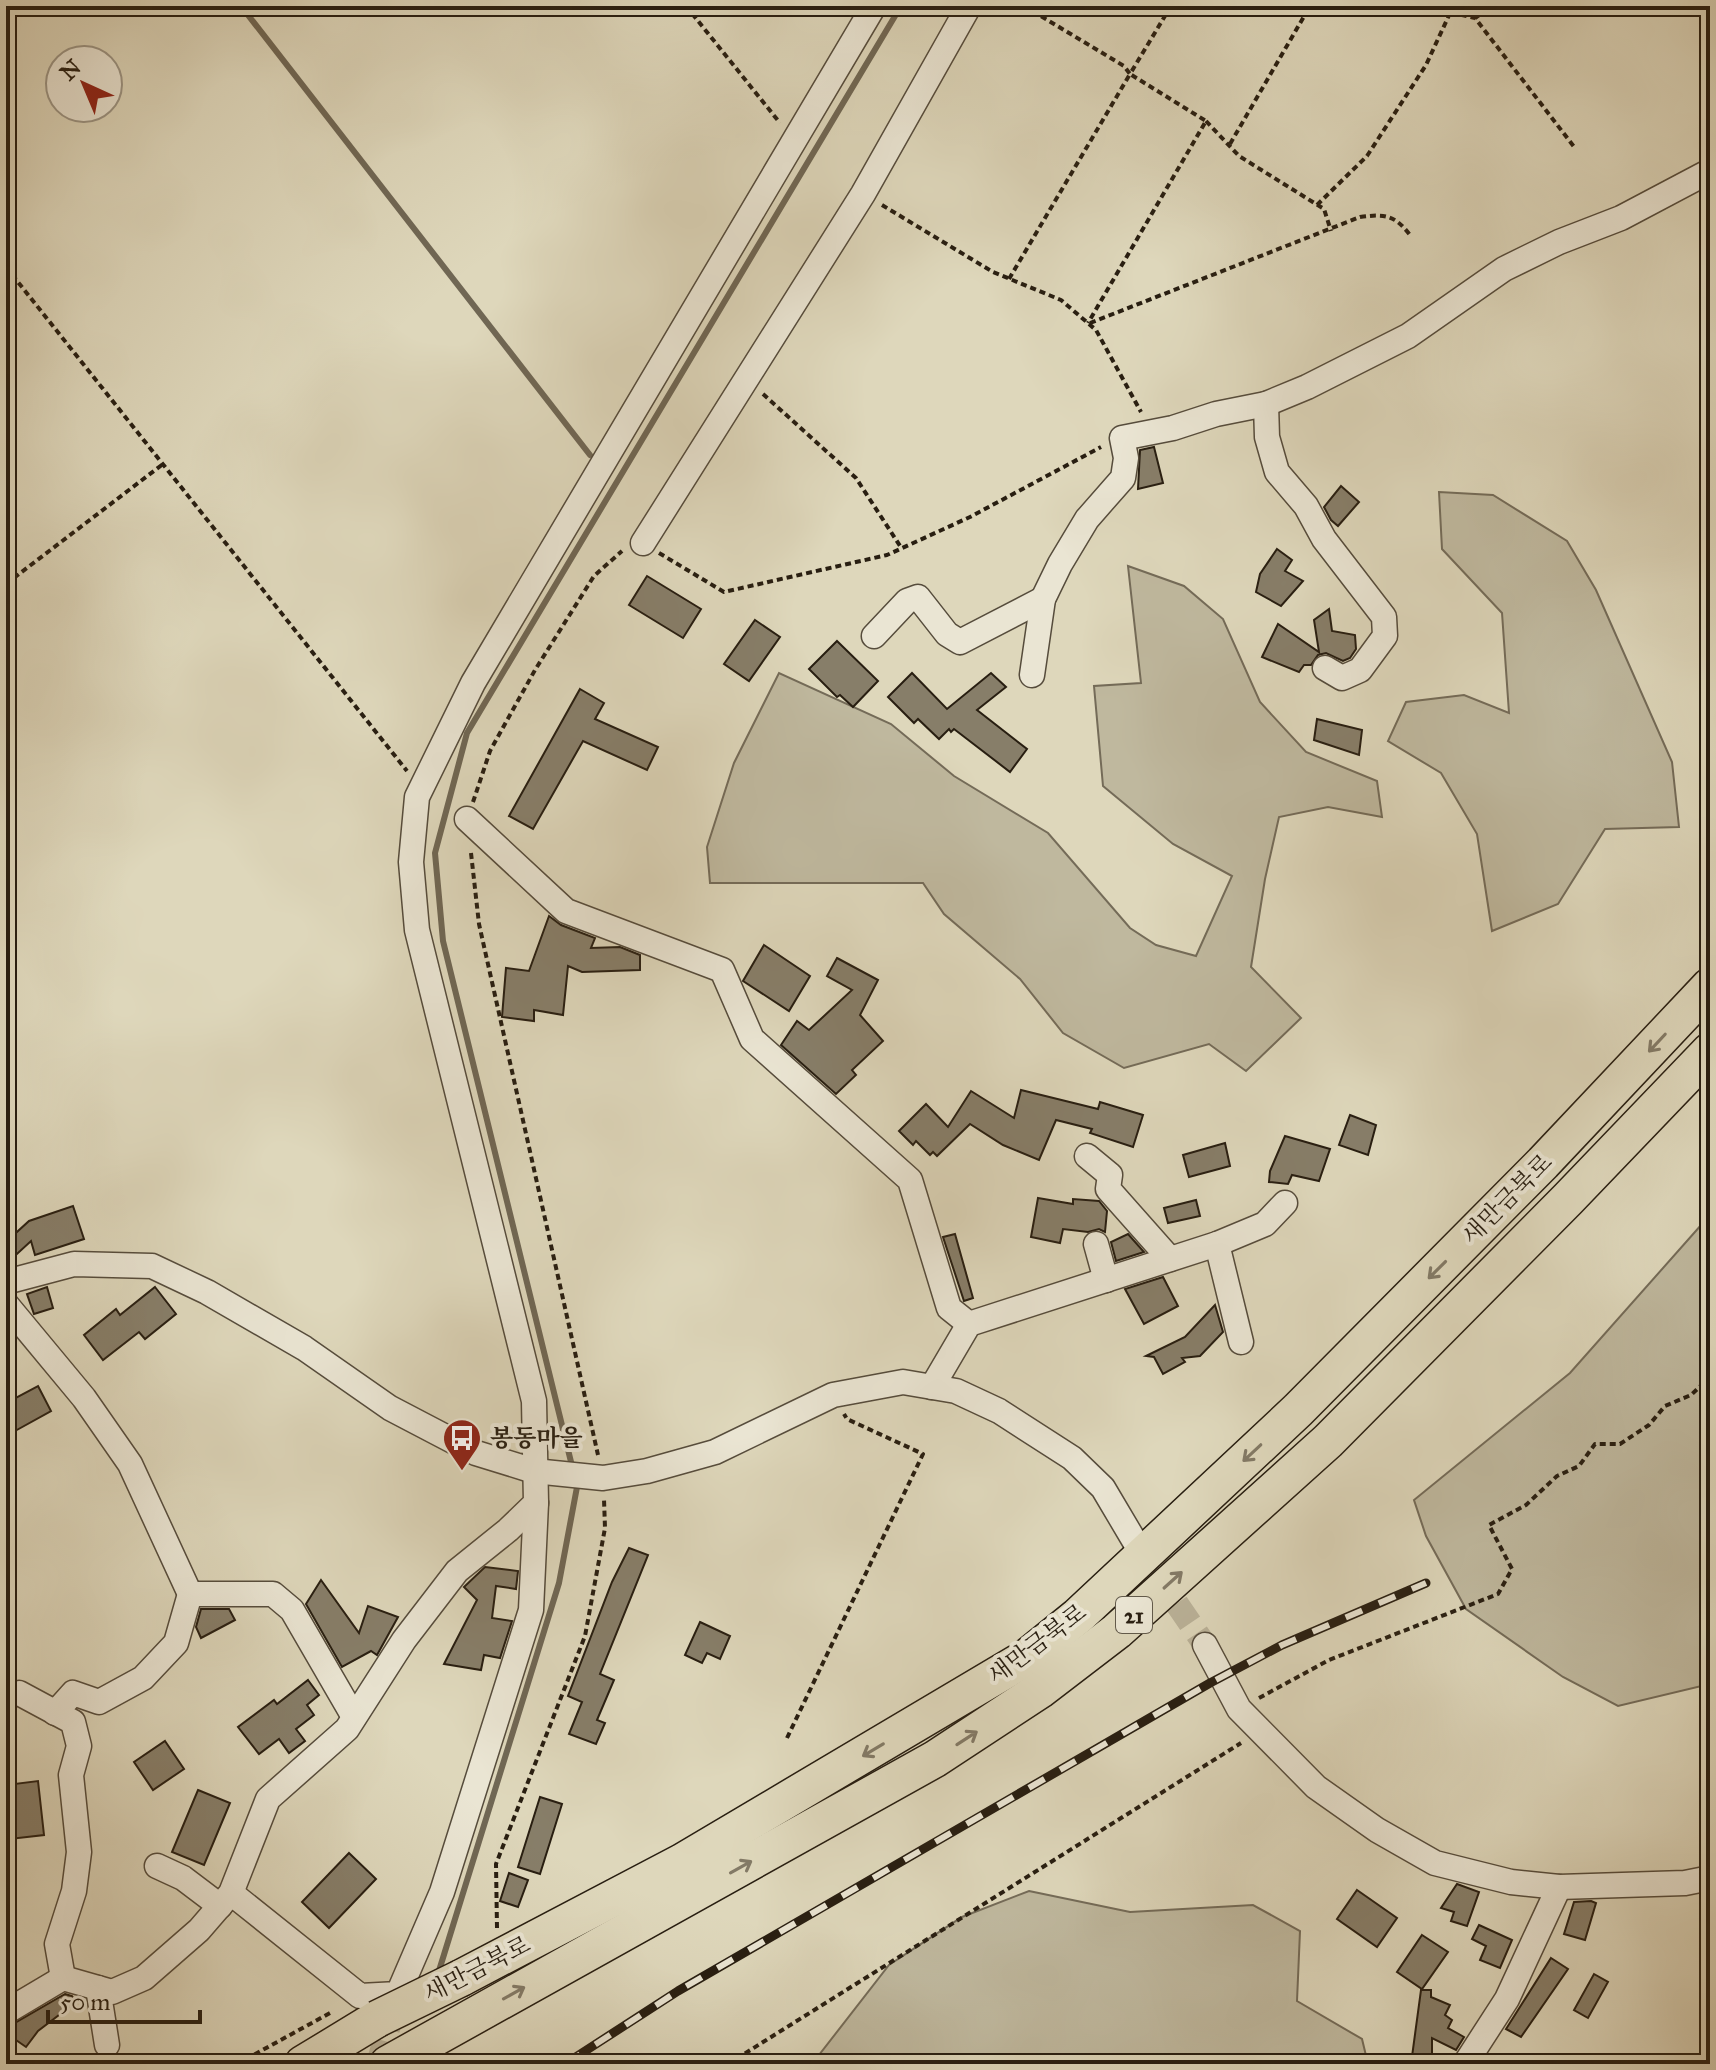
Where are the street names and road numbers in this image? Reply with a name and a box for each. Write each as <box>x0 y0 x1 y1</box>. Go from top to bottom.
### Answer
street label: 새만금북로 <box>1455 1147 1559 1251</box>
street label: 새만금북로 <box>982 1597 1092 1691</box>
road number: 21 <box>1116 1597 1152 1633</box>
street label: 새만금북로 <box>419 1929 535 2009</box>

